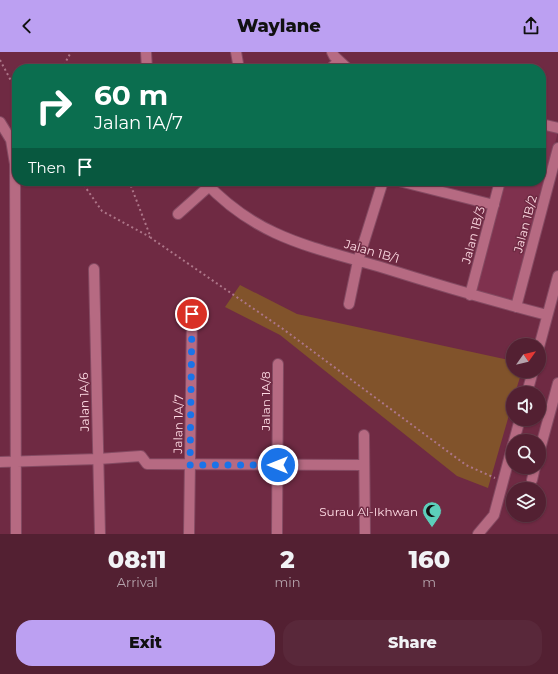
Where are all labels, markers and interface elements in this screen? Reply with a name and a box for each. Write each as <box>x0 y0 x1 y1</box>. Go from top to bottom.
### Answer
icon: back <box>16 15 38 37</box>
text: Waylane <box>237 15 321 37</box>
icon: share <box>520 15 542 37</box>
text: 60 m <box>94 78 168 112</box>
icon: right <box>28 80 80 132</box>
text: Jalan 1A/7 <box>94 112 183 134</box>
icon: arrive <box>74 156 96 178</box>
text: Then <box>28 158 66 177</box>
street label: Jalan 1B/2 <box>510 193 540 255</box>
street label: Jalan 1B/3 <box>458 204 488 266</box>
street label: Jalan 1B/1 <box>342 236 401 266</box>
pin <box>175 297 209 331</box>
icon: arrive <box>181 303 203 325</box>
north arrow <box>506 338 546 378</box>
map controls <box>506 338 546 522</box>
street label: Jalan 1A/8 <box>258 371 273 432</box>
street label: Jalan 1A/6 <box>76 372 92 433</box>
button: sound <box>506 386 546 426</box>
street label: Jalan 1A/7 <box>170 394 186 455</box>
button: search <box>506 434 546 474</box>
position arrow <box>257 444 299 486</box>
button: layers <box>506 482 546 522</box>
mosque icon: Surau Al-Ikhwan <box>421 500 443 528</box>
place label: Surau Al-Ikhwan <box>319 504 418 519</box>
text: 08:11 <box>108 545 167 574</box>
text: 2 <box>280 545 295 574</box>
text: 160 <box>408 545 450 574</box>
text: Arrival <box>117 574 158 590</box>
text: min <box>274 574 301 590</box>
text: m <box>422 574 436 590</box>
button: Exit <box>16 620 275 666</box>
button: Share <box>283 620 542 666</box>

